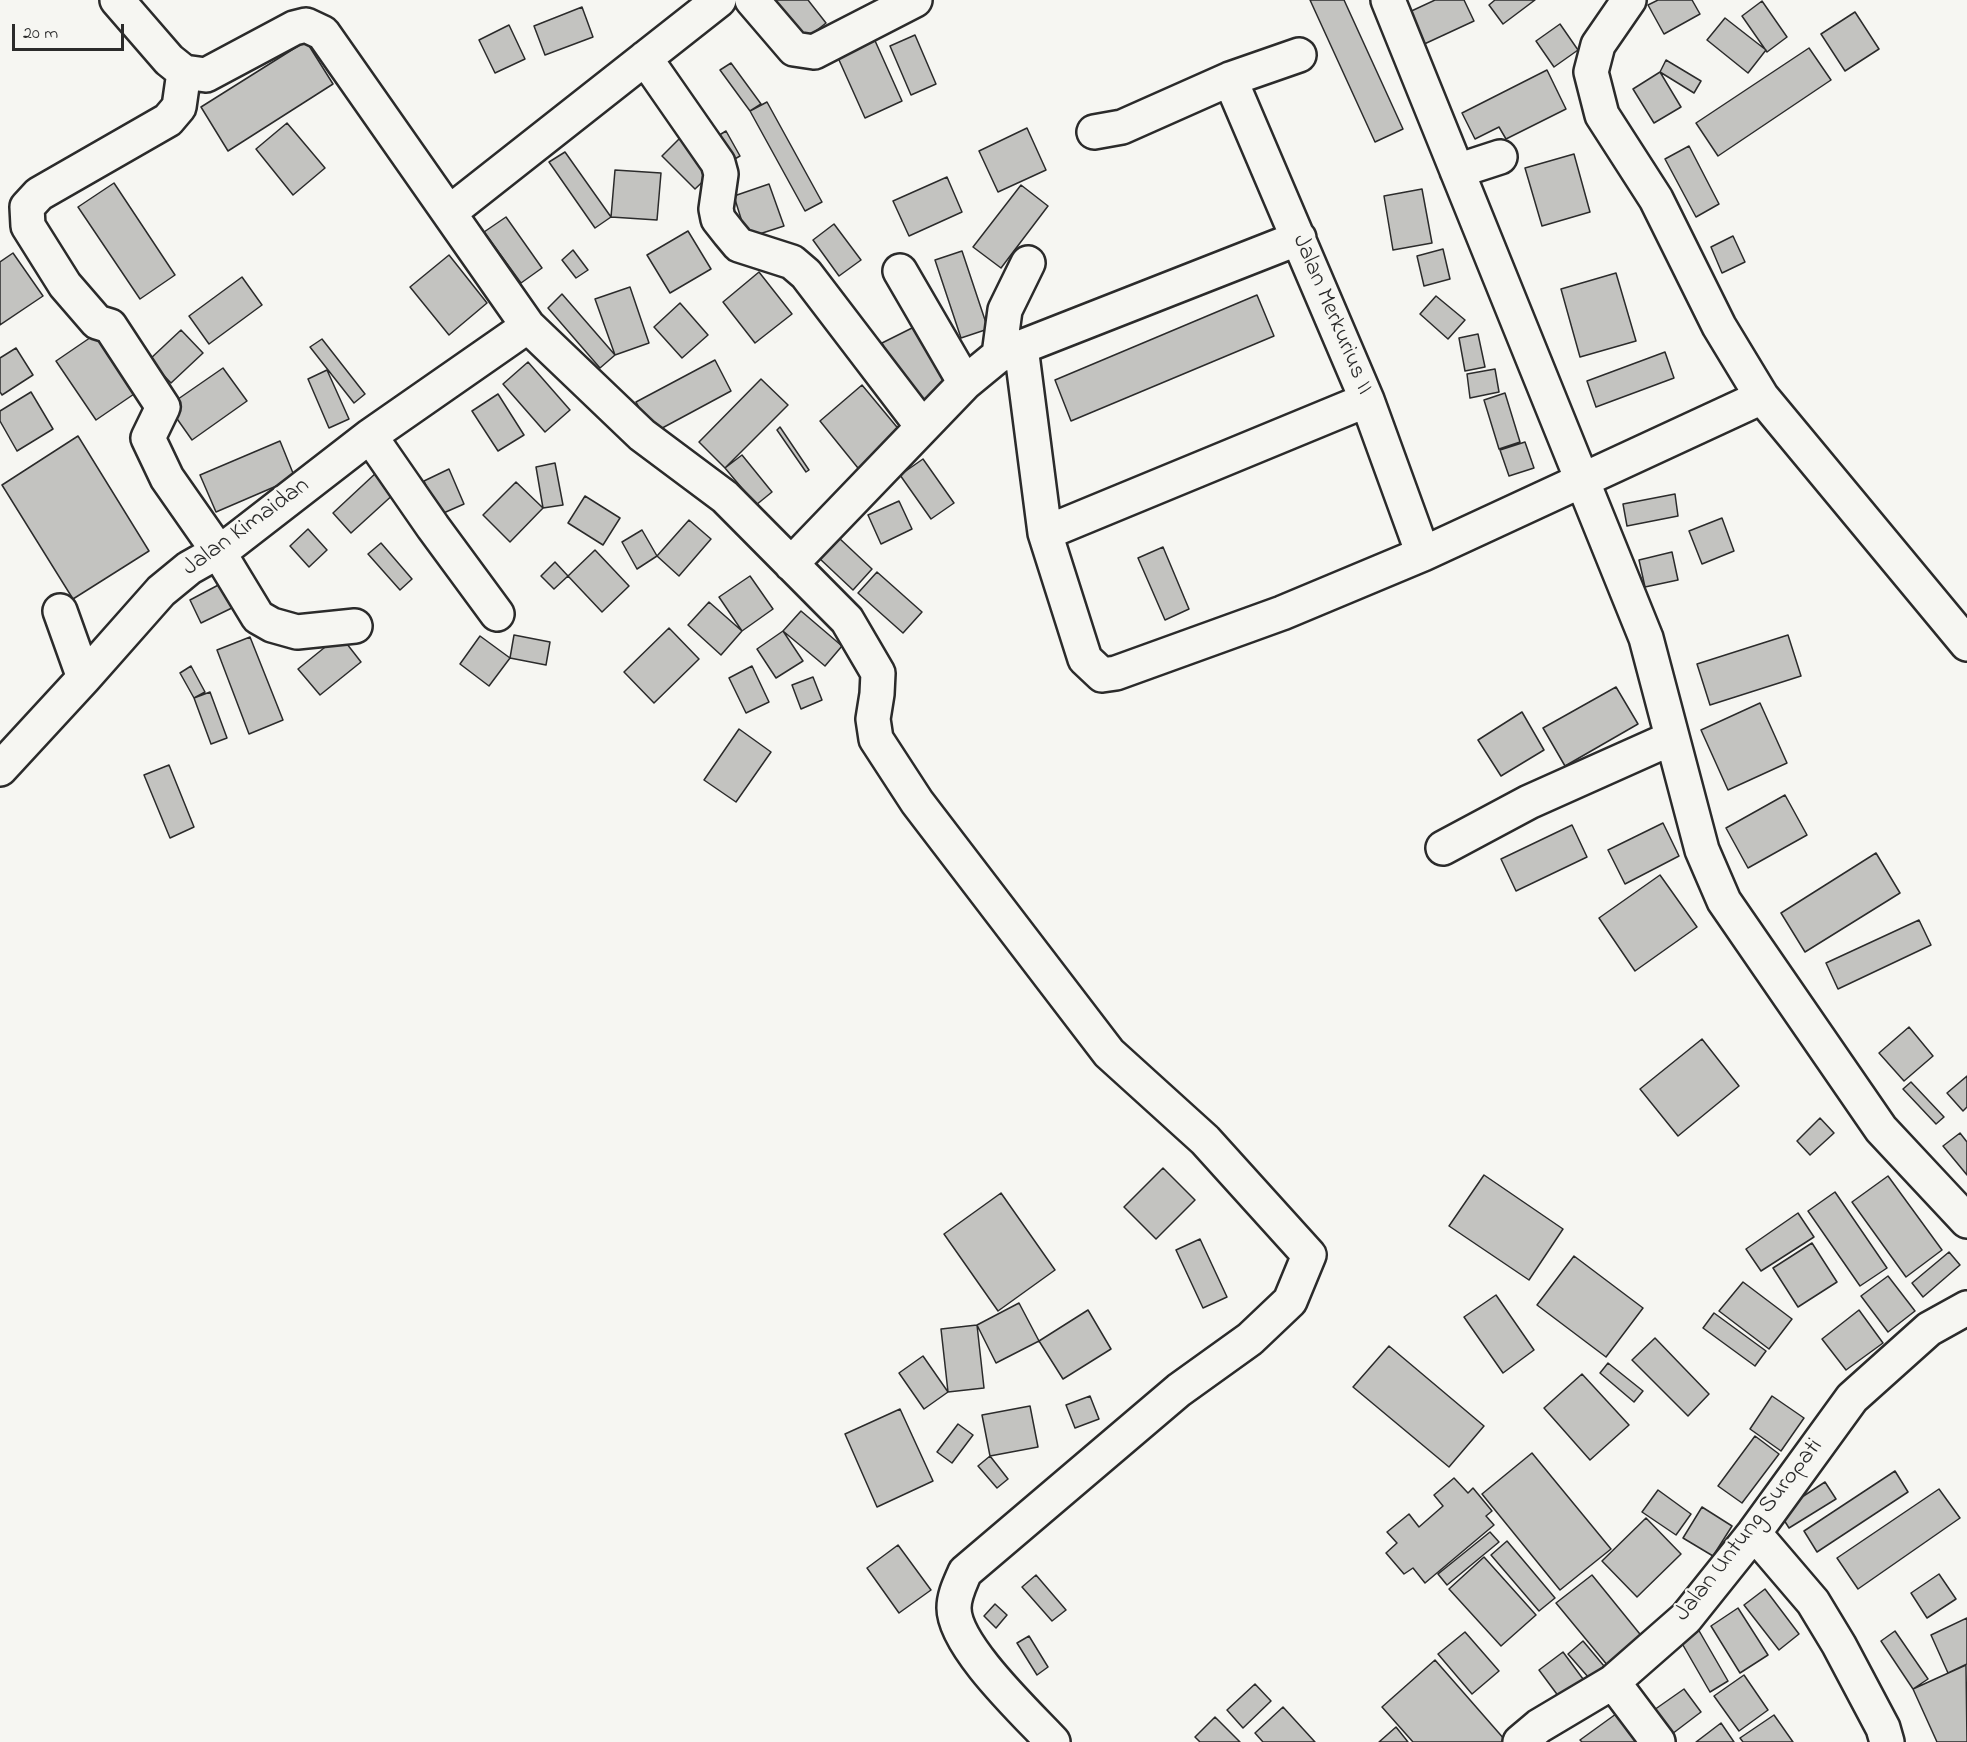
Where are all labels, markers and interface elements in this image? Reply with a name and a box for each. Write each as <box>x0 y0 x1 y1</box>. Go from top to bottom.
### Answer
scale bar <box>15 12 128 50</box>
text: 20 m <box>23 21 58 47</box>
street label: Jalan Merkurius II <box>1284 231 1378 399</box>
street label: Jalan Kimaidan <box>178 472 316 584</box>
street label: Jalan Untung Suropati <box>1670 1434 1830 1628</box>

